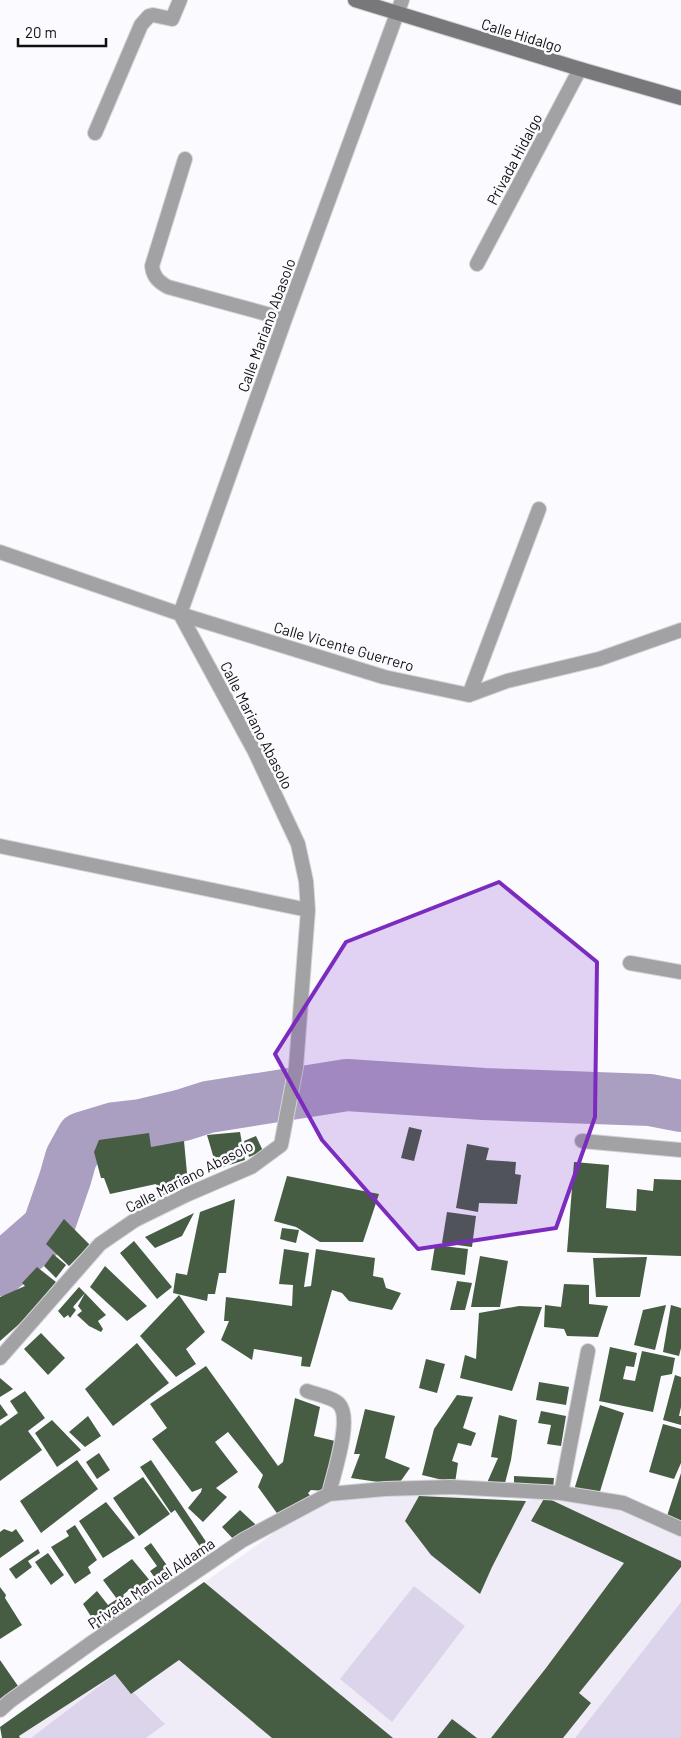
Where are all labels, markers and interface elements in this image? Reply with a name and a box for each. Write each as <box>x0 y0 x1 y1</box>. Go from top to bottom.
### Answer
street label: Calle Hidalgo <box>479 14 565 56</box>
scale bar <box>18 15 105 47</box>
text: 20 m <box>25 23 57 41</box>
street label: Privada Hidalgo <box>482 110 546 208</box>
street label: Calle Mariano Abasolo <box>233 256 299 394</box>
street label: Calle Vicente Guerrero <box>272 617 416 675</box>
street label: Calle Mariano Abasolo <box>217 658 297 792</box>
street label: Calle Mariano Abasolo <box>122 1136 256 1216</box>
street label: Privada Manuel Aldama <box>84 1534 218 1632</box>

